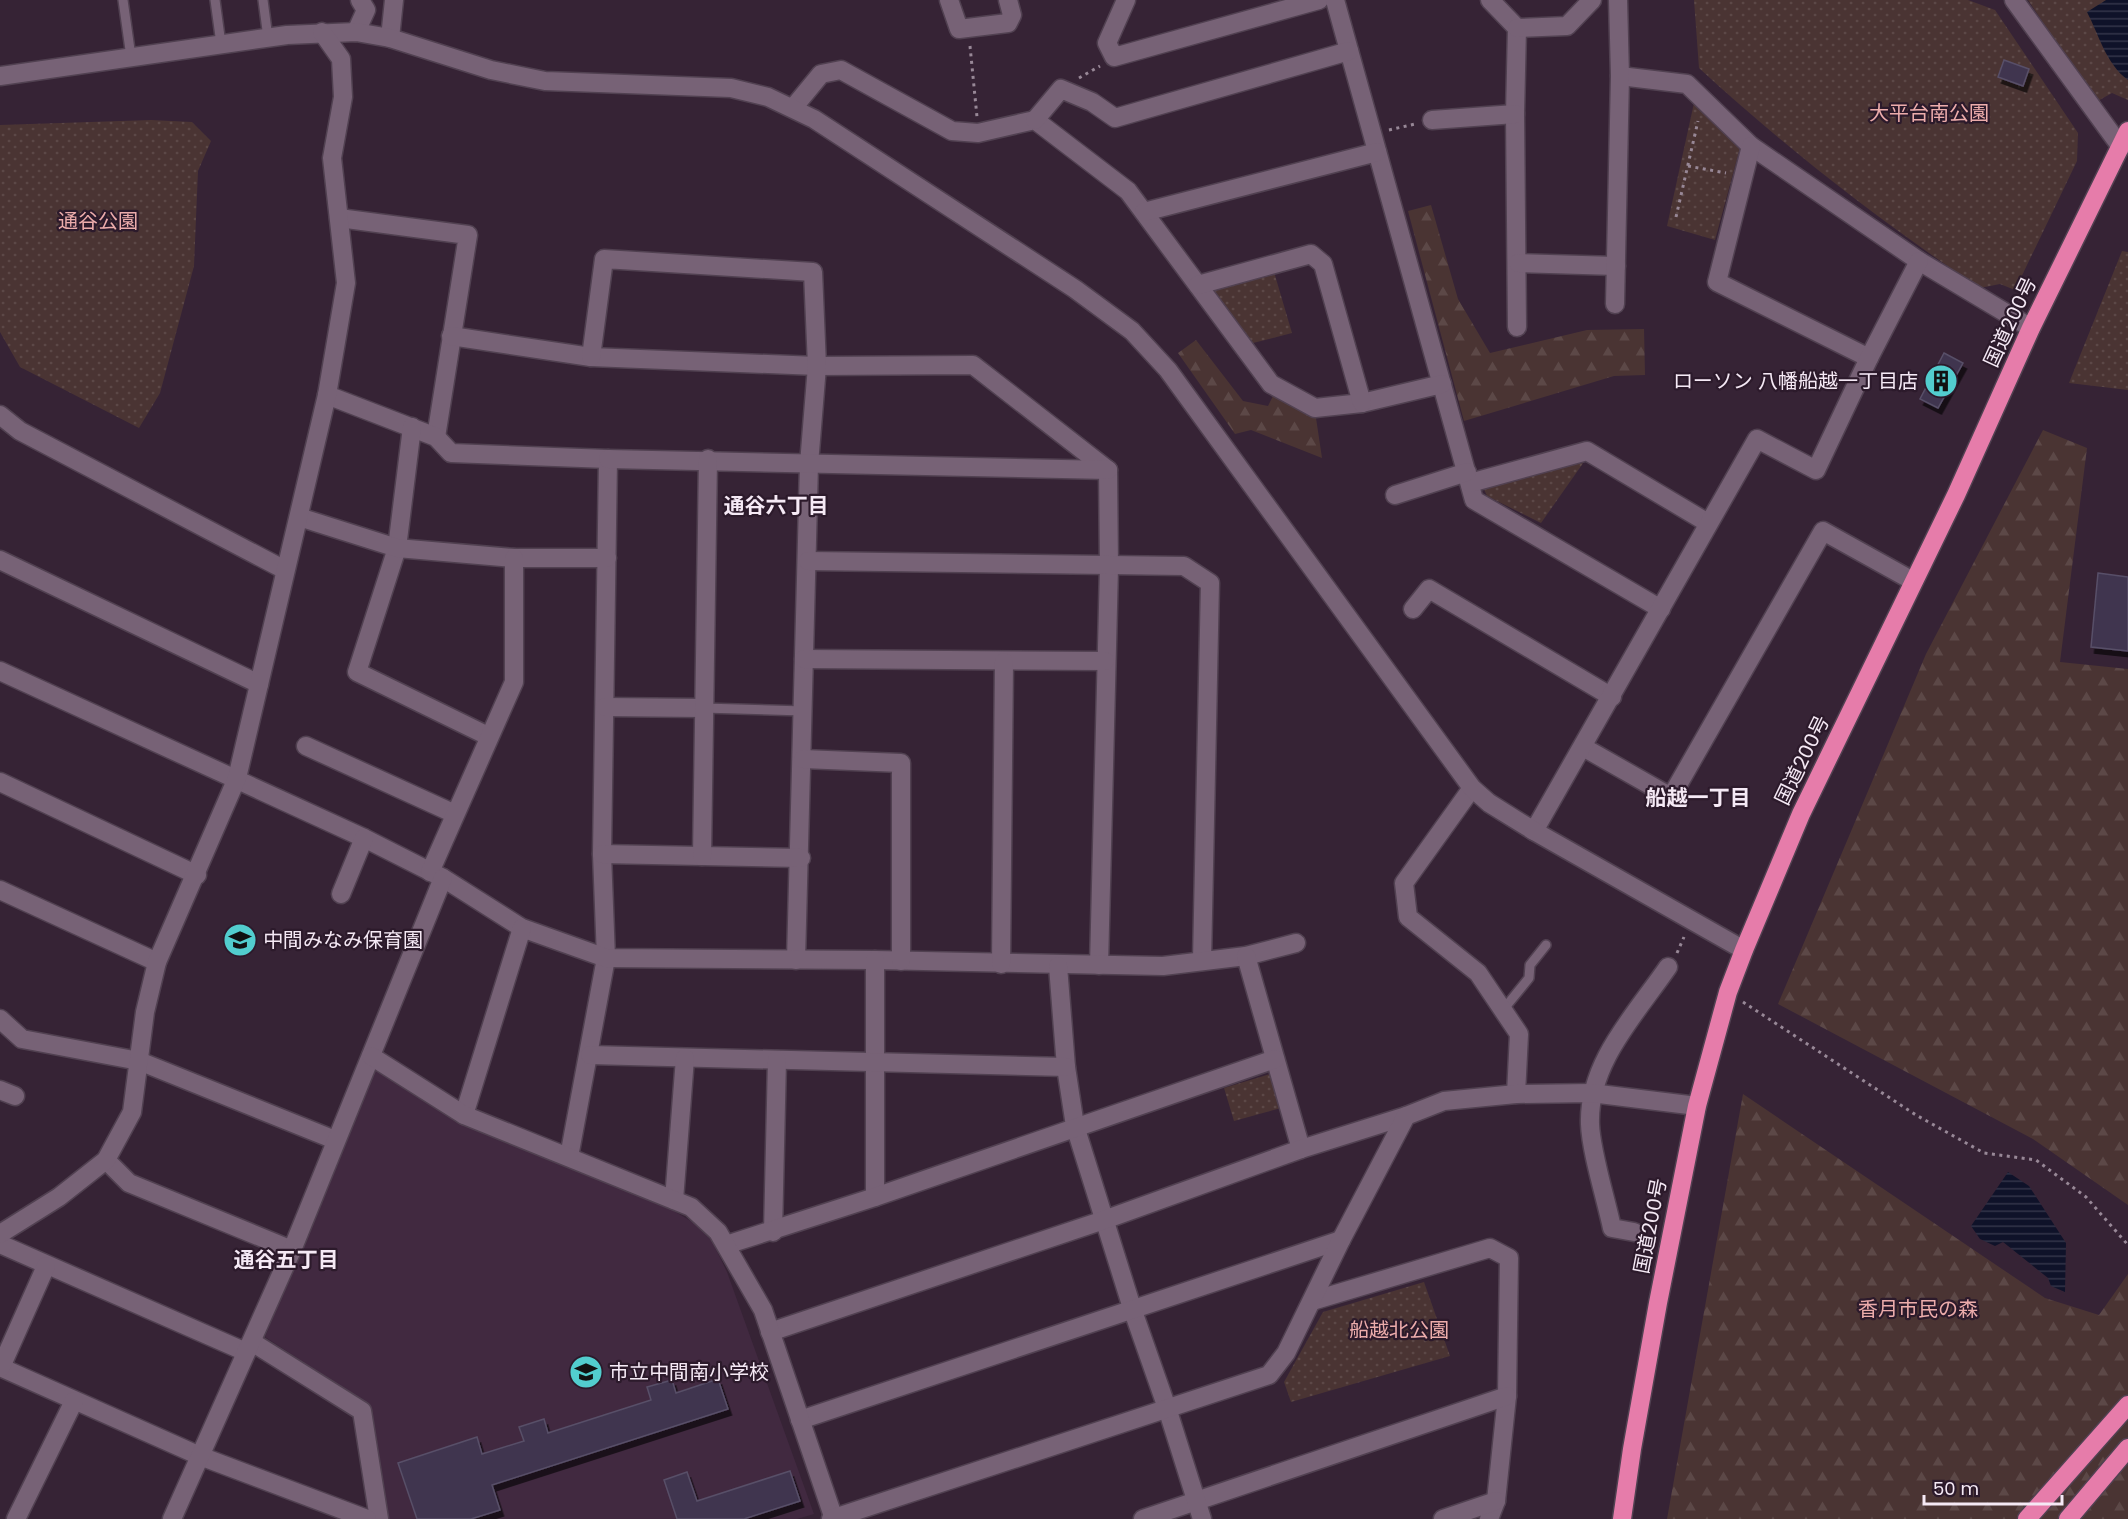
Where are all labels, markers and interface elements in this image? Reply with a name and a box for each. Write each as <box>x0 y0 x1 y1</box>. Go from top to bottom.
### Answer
park label: 大平台南公園 <box>1869 99 1989 127</box>
park label: 通谷公園 <box>58 207 138 235</box>
street label: 国道200号 <box>1977 272 2043 372</box>
building icon: ローソン 八幡船越一丁目店 <box>1923 363 1959 399</box>
place label: ローソン 八幡船越一丁目店 <box>1673 367 1918 395</box>
district label: 通谷六丁目 <box>724 491 829 520</box>
street label: 国道200号 <box>1768 710 1836 810</box>
district label: 船越一丁目 <box>1646 783 1751 812</box>
school or university icon: 中間みなみ保育園 <box>222 922 258 958</box>
place label: 中間みなみ保育園 <box>263 926 423 954</box>
street label: 国道200号 <box>1627 1176 1673 1276</box>
district label: 通谷五丁目 <box>234 1245 339 1274</box>
park label: 香月市民の森 <box>1858 1295 1978 1323</box>
park label: 船越北公園 <box>1349 1316 1449 1344</box>
school or university icon: 市立中間南小学校 <box>568 1354 604 1390</box>
place label: 市立中間南小学校 <box>609 1358 769 1386</box>
scale bar <box>1924 1468 2062 1506</box>
text: 50 m <box>1933 1476 1979 1501</box>

